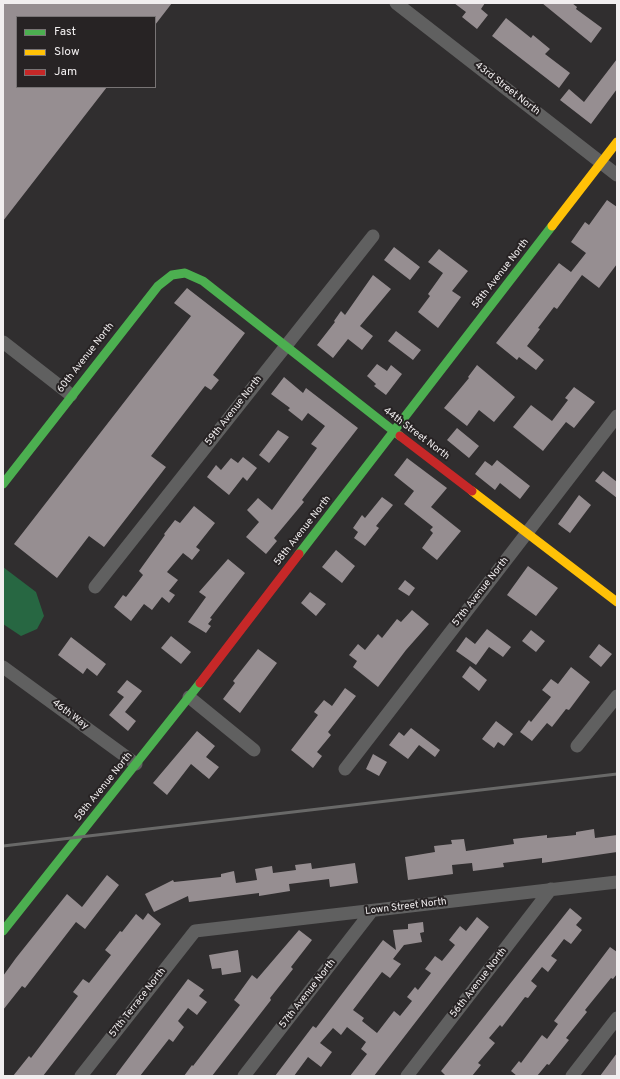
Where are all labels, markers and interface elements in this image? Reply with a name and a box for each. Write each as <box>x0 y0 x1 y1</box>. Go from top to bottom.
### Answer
legend <box>16 16 156 88</box>
text: Fast <box>54 24 76 40</box>
text: Slow <box>54 44 80 60</box>
street label: 43rd Street North <box>472 60 542 118</box>
text: Jam <box>54 64 77 80</box>
street label: 58th Avenue North <box>470 237 532 311</box>
street label: 60th Avenue North <box>55 321 117 395</box>
street label: 59th Avenue North <box>203 374 265 448</box>
street label: 44th Street North <box>381 405 451 463</box>
street label: 58th Avenue North <box>272 494 334 568</box>
street label: 57th Avenue North <box>450 555 512 629</box>
street label: 46th Way <box>49 697 91 733</box>
street label: 58th Avenue North <box>72 750 136 824</box>
street label: Lown Street North <box>365 896 447 918</box>
street label: 56th Avenue North <box>448 946 510 1020</box>
street label: 57th Avenue North <box>277 957 339 1031</box>
street label: 57th Terrace North <box>107 966 169 1040</box>

